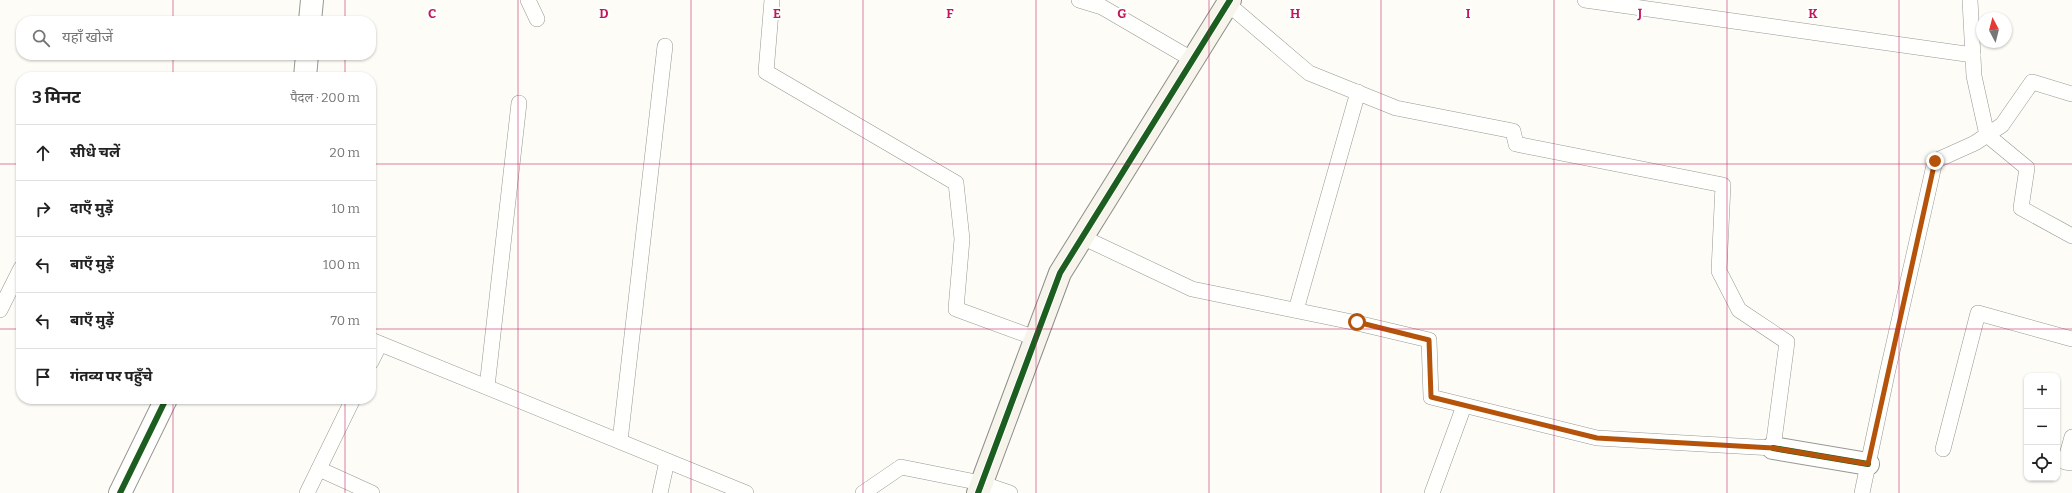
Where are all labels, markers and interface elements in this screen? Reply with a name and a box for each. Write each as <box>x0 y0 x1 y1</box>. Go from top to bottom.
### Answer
text: C <box>428 6 436 21</box>
text: D <box>599 6 609 21</box>
text: E <box>773 6 781 21</box>
text: F <box>946 6 954 21</box>
text: G <box>1117 6 1127 21</box>
text: H <box>1290 6 1300 21</box>
text: I <box>1466 6 1471 21</box>
text: J <box>1637 6 1643 21</box>
text: K <box>1808 6 1818 21</box>
north arrow <box>1976 12 2012 48</box>
search box <box>16 16 376 60</box>
icon: search <box>30 27 52 49</box>
text: यहाँ खोजें <box>62 28 113 46</box>
text: 3 मिनट <box>32 87 81 108</box>
text: पैदल · 200 m <box>290 90 360 105</box>
icon: ahead <box>32 142 54 164</box>
text: सीधे चलें <box>70 143 120 161</box>
text: 20 m <box>330 145 360 160</box>
route end <box>1926 152 1944 170</box>
icon: right <box>32 198 54 220</box>
text: दाएँ मुड़ें <box>70 199 113 217</box>
text: 10 m <box>331 201 360 216</box>
icon: left <box>32 254 54 276</box>
text: बाएँ मुड़ें <box>70 255 114 273</box>
text: 100 m <box>323 257 360 272</box>
icon: left <box>32 310 54 332</box>
text: बाएँ मुड़ें <box>70 311 114 329</box>
text: 70 m <box>330 313 360 328</box>
route start <box>1348 313 1366 331</box>
icon: arrive <box>32 366 54 388</box>
text: गंतव्य पर पहुँचे <box>70 367 153 385</box>
map controls <box>2024 373 2060 481</box>
button: + <box>2024 373 2060 409</box>
button: − <box>2024 409 2060 445</box>
button: locate <box>2024 445 2060 481</box>

